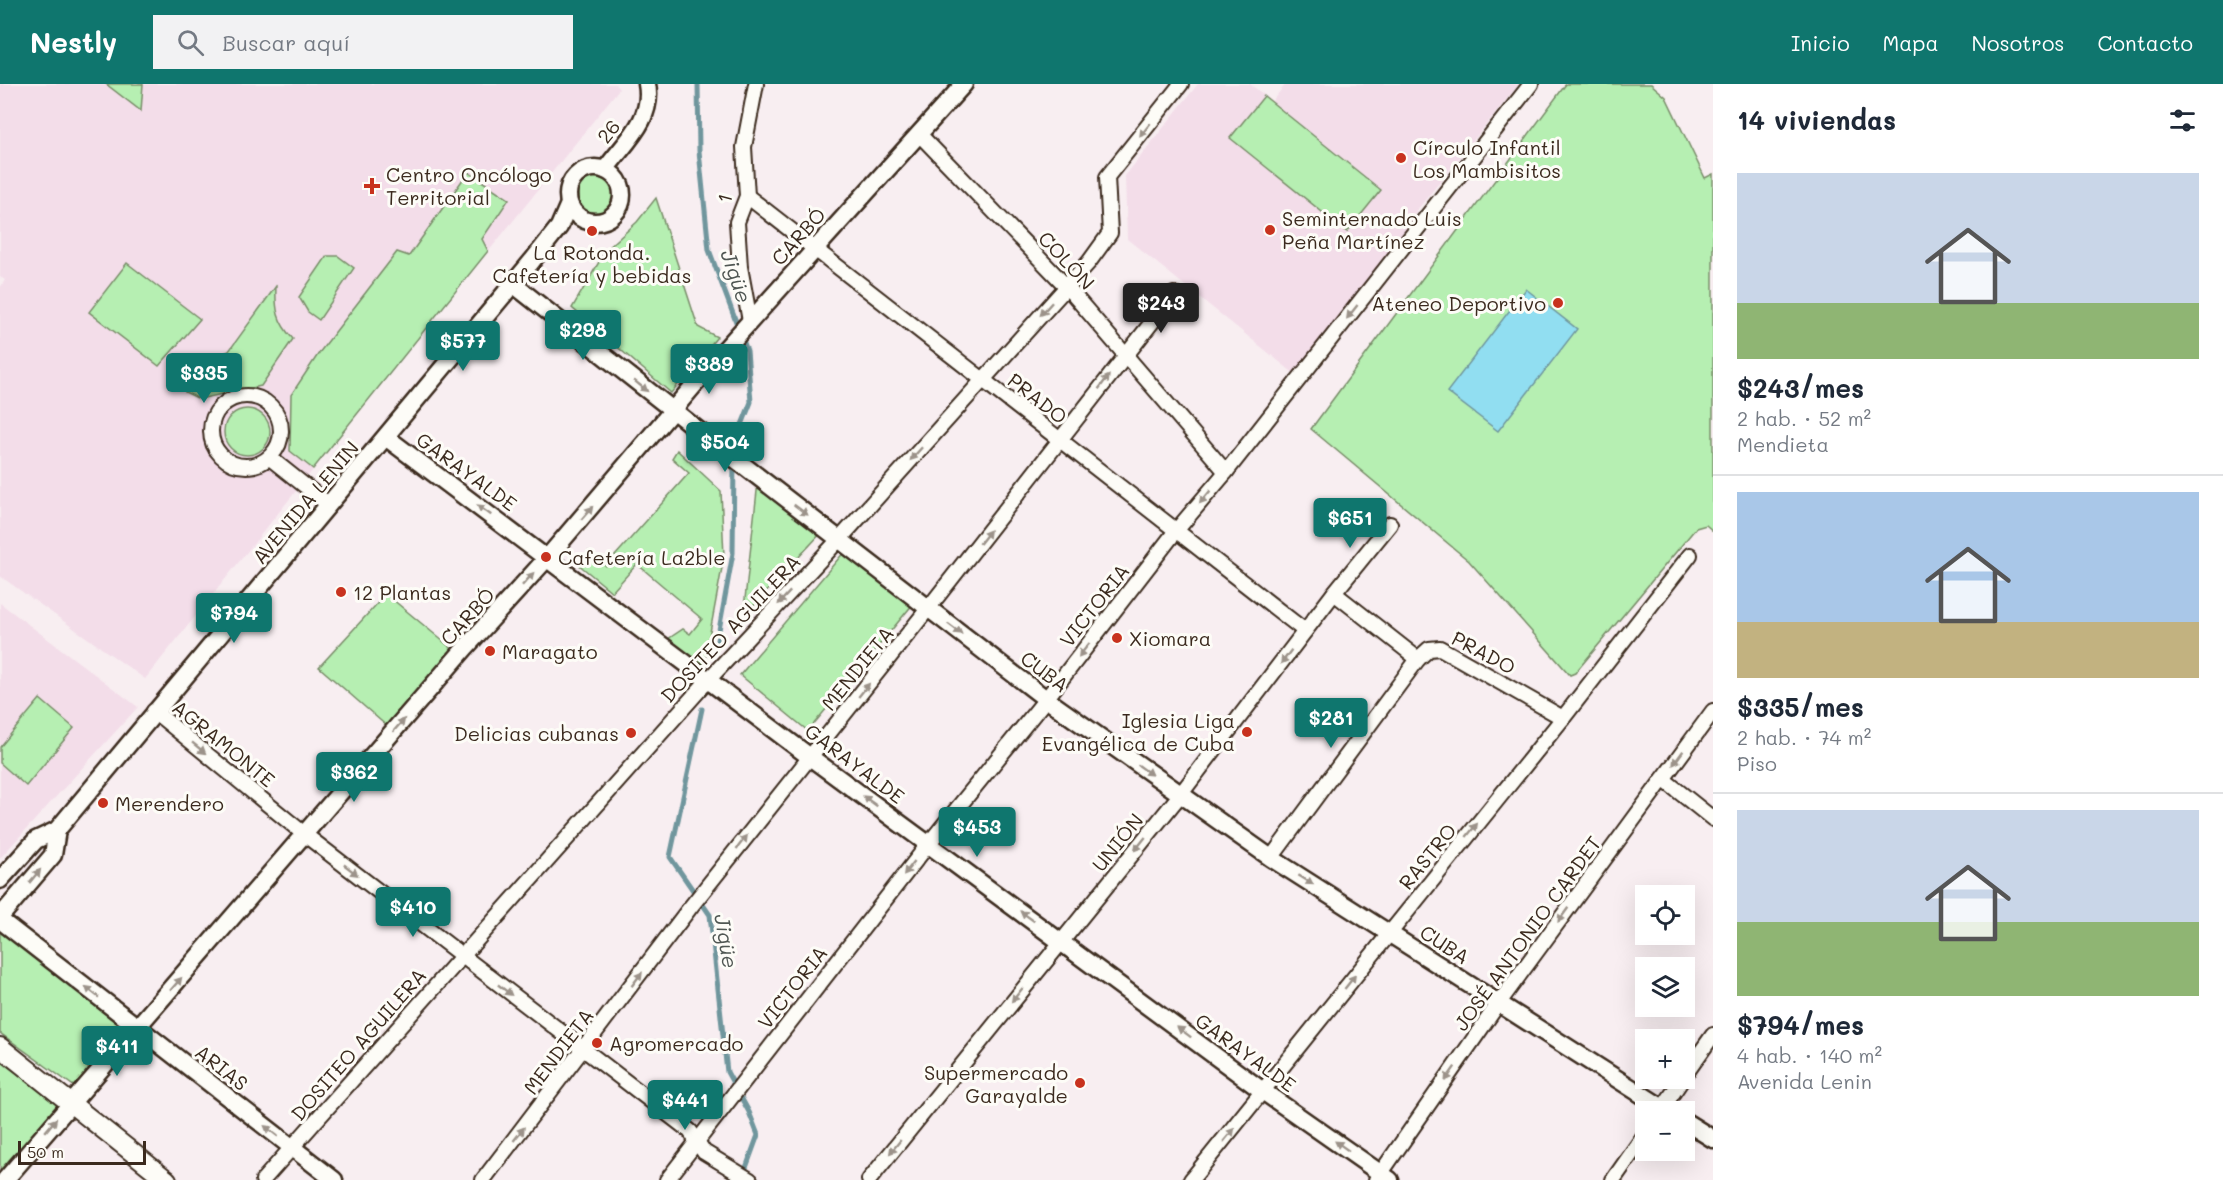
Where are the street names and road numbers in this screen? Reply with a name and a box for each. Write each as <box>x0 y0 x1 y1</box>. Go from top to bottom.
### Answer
street label: 26 <box>591 114 625 148</box>
street label: 1 <box>710 190 738 206</box>
street label: CARBÓ <box>765 202 831 270</box>
street label: COLÓN <box>1033 225 1101 295</box>
street label: PRADO <box>1003 367 1073 429</box>
street label: GARAYALDE <box>412 426 522 516</box>
street label: AVENIDA LENIN <box>246 435 364 569</box>
street label: DOSITEO AGUILERA <box>654 548 806 708</box>
street label: VICTORIA <box>1053 558 1135 652</box>
street label: CARBÓ <box>434 582 500 650</box>
street label: MENDIETA <box>815 621 899 715</box>
street label: PRADO <box>1448 624 1520 680</box>
street label: CUBA <box>1016 644 1074 698</box>
street label: AGRAMONTE <box>167 694 281 792</box>
street label: GARAYALDE <box>800 717 910 809</box>
street label: UNIÓN <box>1086 808 1148 876</box>
street label: RASTRO <box>1392 818 1462 894</box>
street label: JOSÉ ANTONIO CARDET <box>1448 830 1606 1036</box>
street label: CUBA <box>1415 918 1475 970</box>
street label: VICTORIA <box>751 940 833 1034</box>
street label: DOSITEO AGUILERA <box>285 962 431 1126</box>
street label: MENDIETA <box>517 1003 599 1099</box>
street label: GARAYALDE <box>1191 1007 1301 1097</box>
street label: ARIAS <box>190 1038 254 1096</box>

